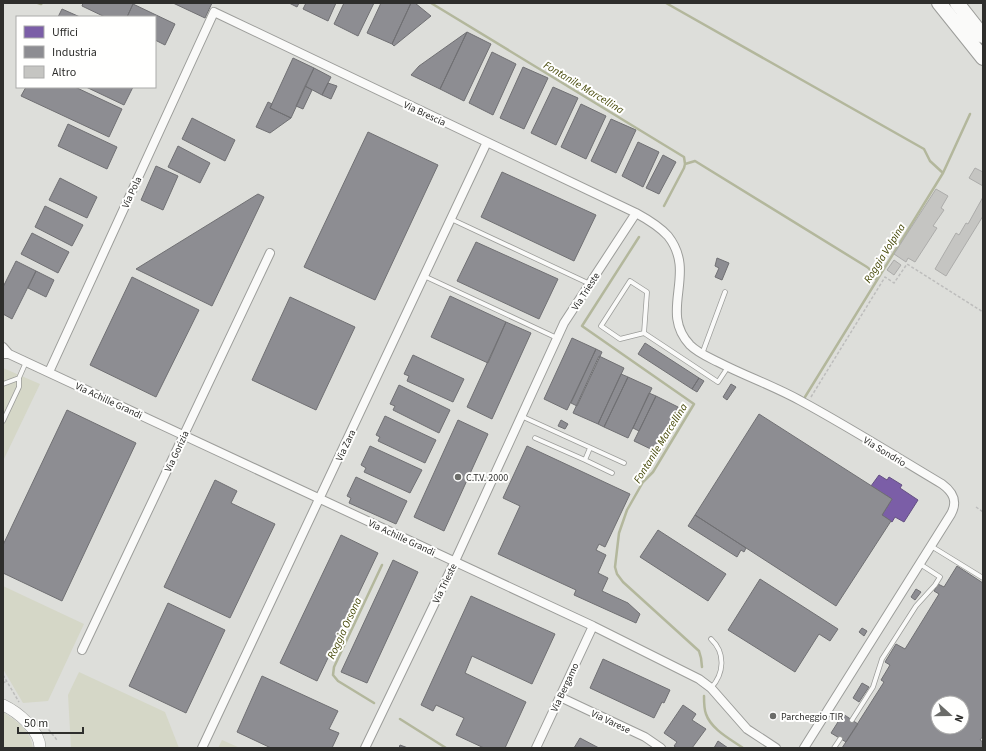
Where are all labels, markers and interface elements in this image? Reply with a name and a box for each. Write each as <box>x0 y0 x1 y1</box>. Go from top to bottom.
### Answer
legend <box>16 16 156 88</box>
text: Uffici <box>52 24 78 41</box>
text: Industria <box>52 44 97 61</box>
water label: Fontanile Marcellina <box>541 57 627 117</box>
text: Altro <box>52 64 76 81</box>
street label: Via Brescia <box>401 98 448 130</box>
street label: Via Pola <box>119 174 145 210</box>
water label: Roggia Volpina <box>860 220 909 286</box>
street label: Via Trieste <box>568 270 603 313</box>
street label: Via Achille Grandi <box>73 379 144 423</box>
water label: Fontanile Marcellina <box>630 400 691 486</box>
street label: Via Zara <box>333 427 359 463</box>
street label: Via Gorizia <box>161 429 193 474</box>
street label: Via Sondrio <box>860 434 909 470</box>
place label: C.T.V. 2000 <box>466 471 508 485</box>
marker: C.T.V. 2000 <box>453 472 463 482</box>
street label: Via Achille Grandi <box>366 516 437 560</box>
street label: Via Trieste <box>429 561 461 606</box>
water label: Roggia Orsona <box>324 595 365 661</box>
street label: Via Bergamo <box>547 661 582 714</box>
north arrow <box>930 695 970 735</box>
street label: Via Varese <box>589 707 633 737</box>
scale bar <box>18 709 83 735</box>
place label: Parcheggio TIR <box>781 710 843 724</box>
marker: Parcheggio TIR <box>768 711 778 721</box>
text: N <box>951 712 967 725</box>
text: 50 m <box>24 715 48 732</box>

